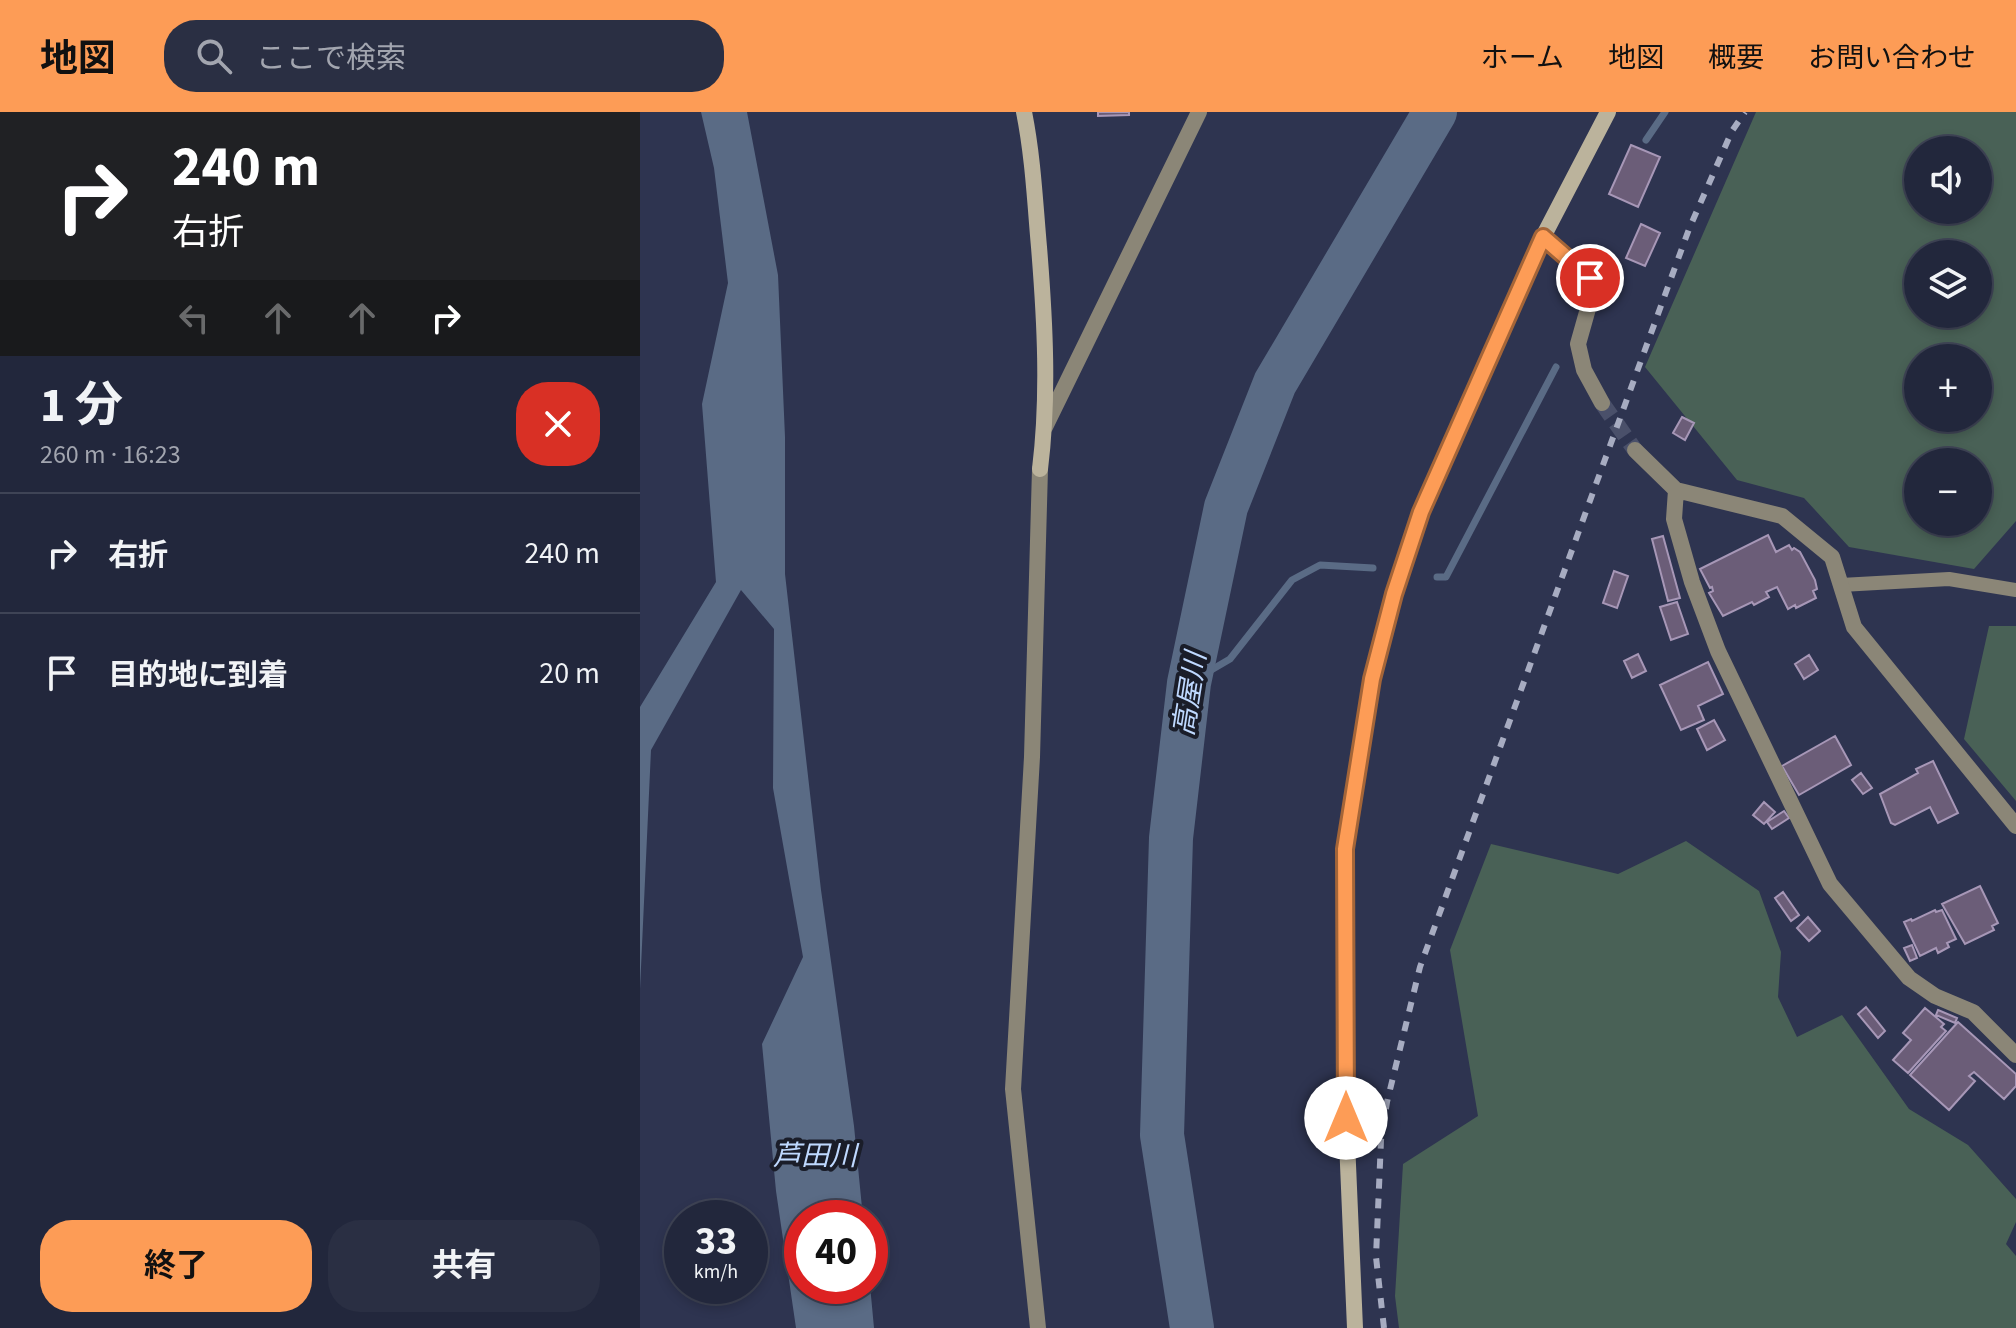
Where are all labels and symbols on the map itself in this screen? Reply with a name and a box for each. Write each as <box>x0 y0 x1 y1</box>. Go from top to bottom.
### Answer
pin <box>1556 244 1624 312</box>
water label: 高屋川 <box>1164 646 1217 739</box>
position arrow <box>1304 1076 1388 1160</box>
water label: 芦田川 <box>773 1136 860 1176</box>
speed limit sign: 40 <box>784 1200 888 1304</box>

